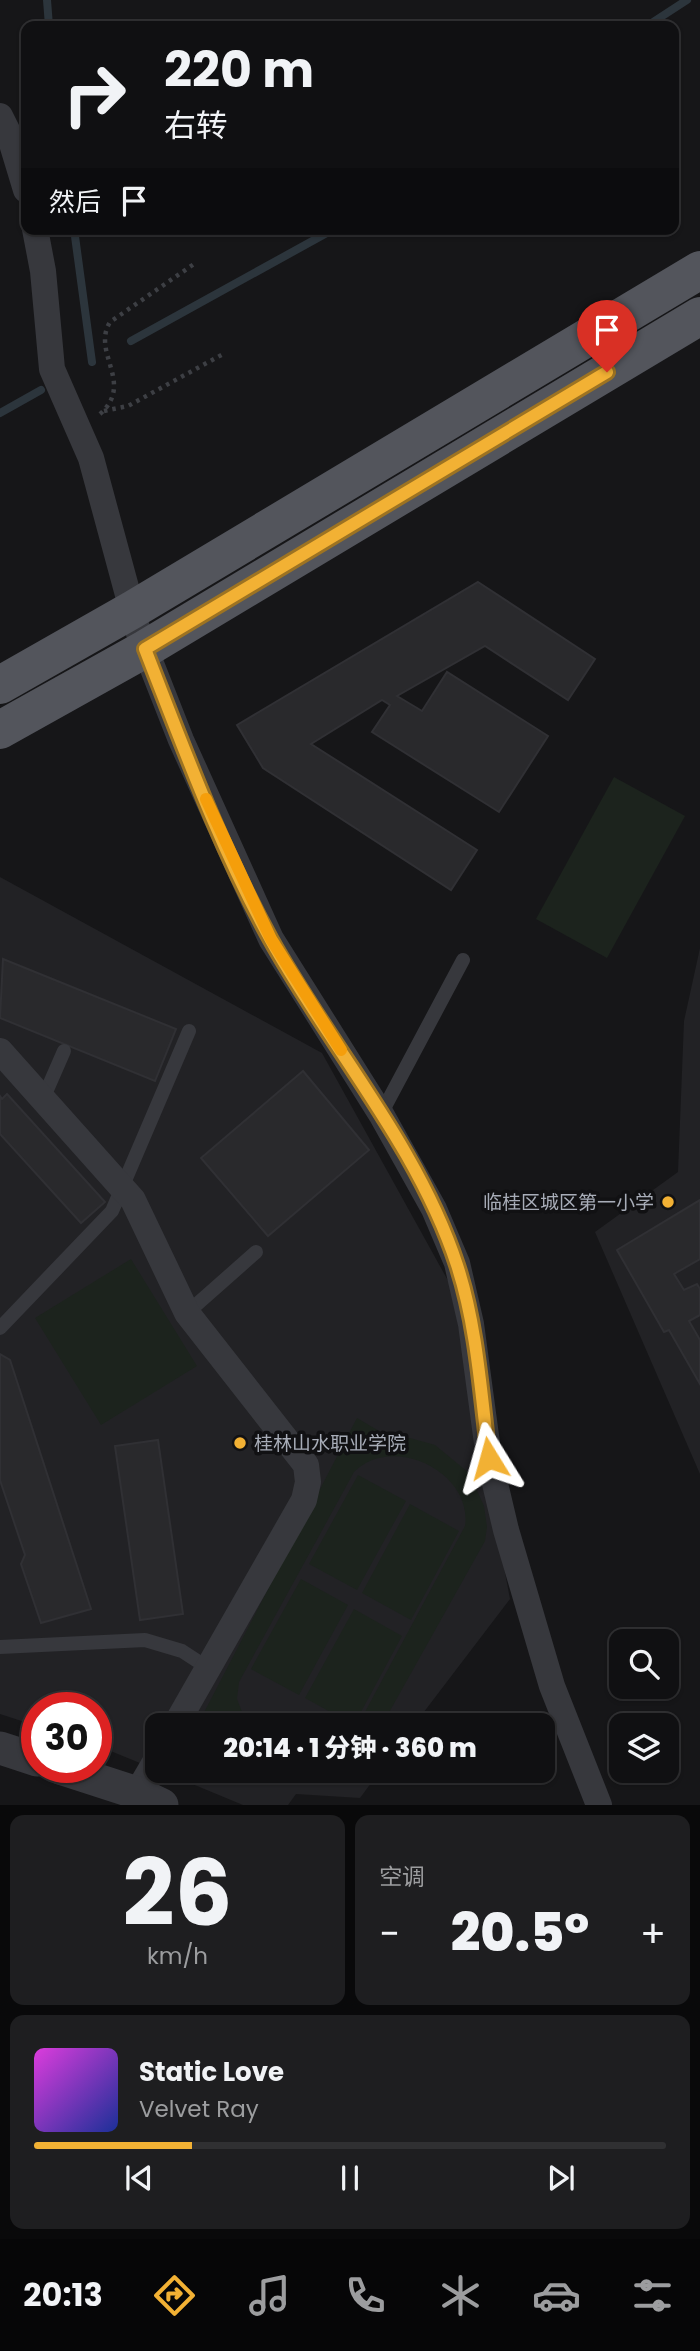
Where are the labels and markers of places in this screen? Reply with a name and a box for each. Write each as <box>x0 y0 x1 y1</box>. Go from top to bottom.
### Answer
pin <box>577 300 637 372</box>
place label: 临桂区城区第一小学 <box>483 1189 654 1216</box>
marker: 临桂区城区第一小学 <box>660 1194 676 1210</box>
place label: 桂林山水职业学院 <box>254 1430 406 1457</box>
marker: 桂林山水职业学院 <box>232 1435 248 1451</box>

